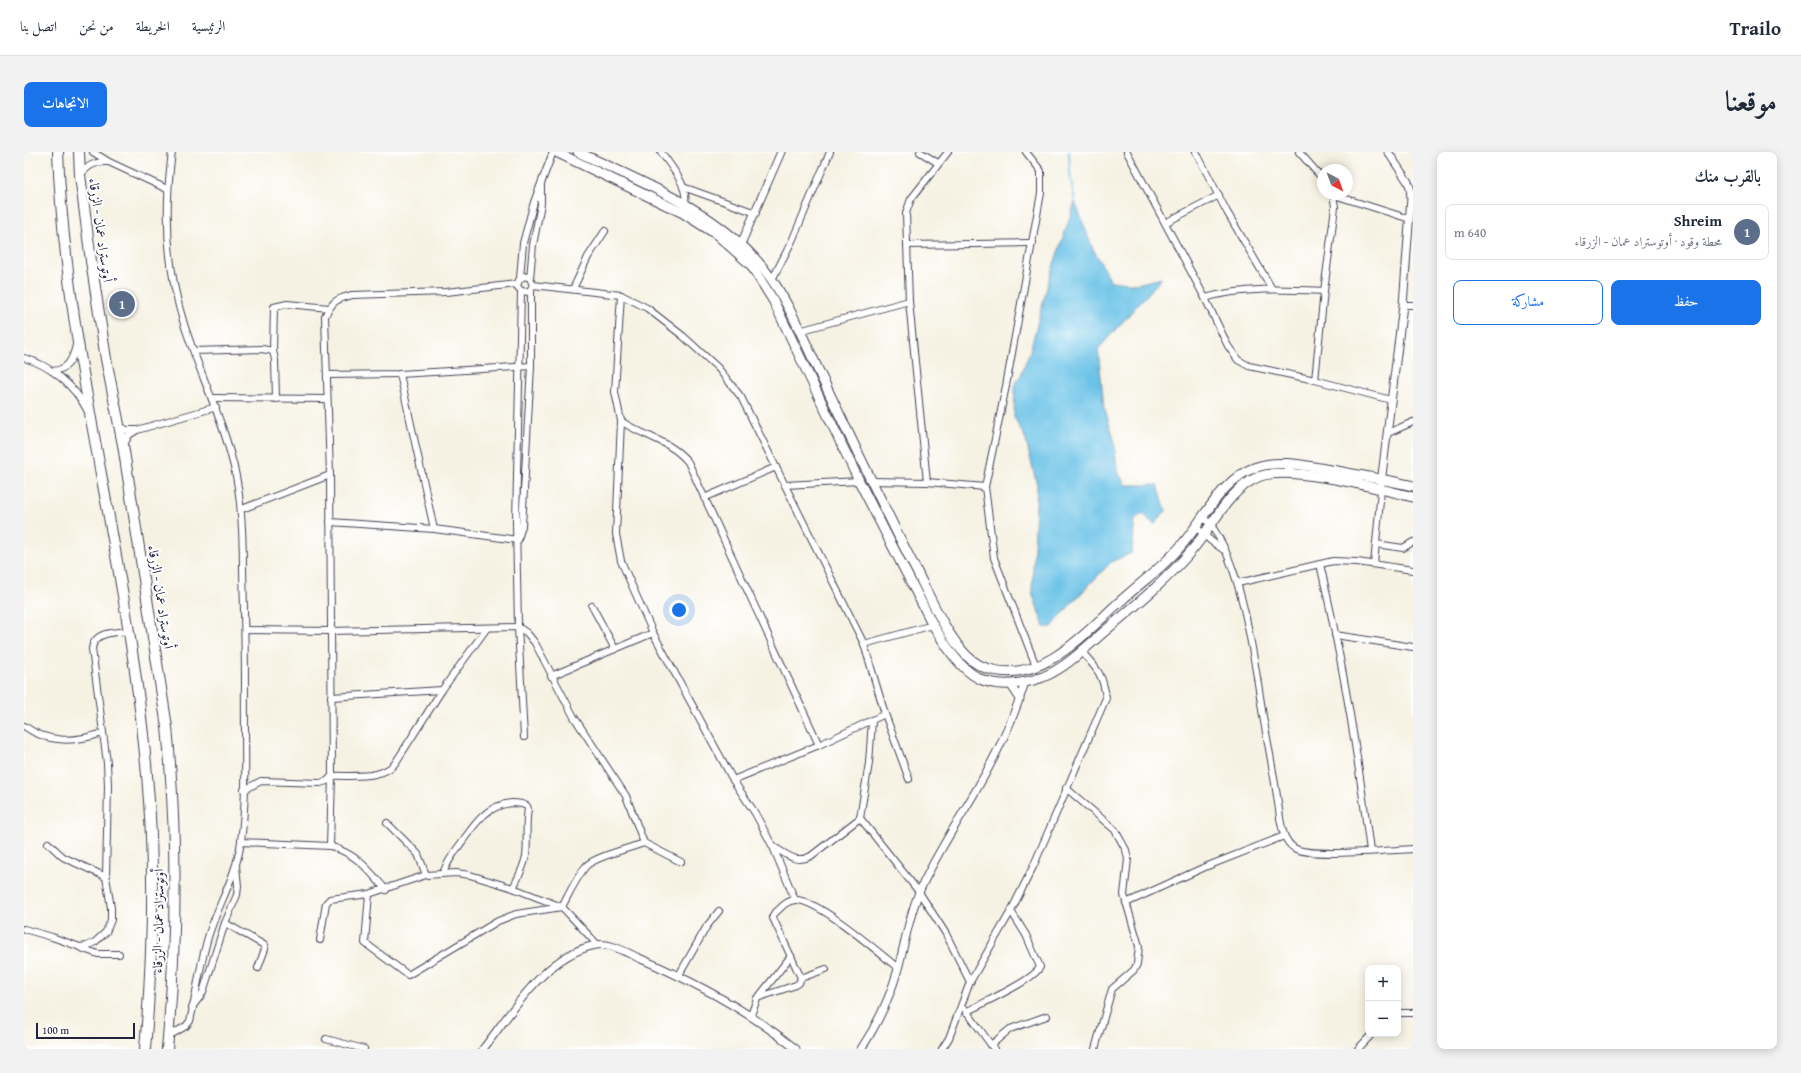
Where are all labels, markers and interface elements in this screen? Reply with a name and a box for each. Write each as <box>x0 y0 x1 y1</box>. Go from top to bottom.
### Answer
text: Trailo <box>1730 14 1781 42</box>
text: اتصل بنا <box>20 16 57 36</box>
text: من نحن <box>79 16 114 36</box>
text: الخريطة <box>136 16 170 36</box>
text: الرئيسية <box>192 16 225 36</box>
text: موقعنا <box>1725 80 1777 121</box>
button: الاتجاهات <box>24 82 107 127</box>
text: بالقرب منك <box>1694 163 1761 188</box>
north arrow <box>1317 164 1353 200</box>
street label: أوتوستراد عمان - الزرقاء <box>84 177 118 284</box>
text: Shreim <box>1674 210 1722 231</box>
text: 640 m <box>1454 223 1486 242</box>
text: 1 <box>1744 223 1750 242</box>
text: محطة وقود · أوتوستراد عمان - الزرقاء <box>1575 232 1722 251</box>
button: مشاركة <box>1453 280 1603 325</box>
button: حفظ <box>1611 280 1761 325</box>
pin: 1 <box>109 289 135 319</box>
street label: أوتوستراد عمان - الزرقاء <box>143 544 179 651</box>
your location <box>669 600 689 620</box>
street label: أوتوستراد عمان - الزرقاء <box>147 868 169 974</box>
map controls <box>1365 965 1401 1037</box>
button: + <box>1365 965 1401 1001</box>
button: − <box>1365 1001 1401 1037</box>
scale bar <box>36 1021 135 1040</box>
text: 100 m <box>42 1022 69 1038</box>

